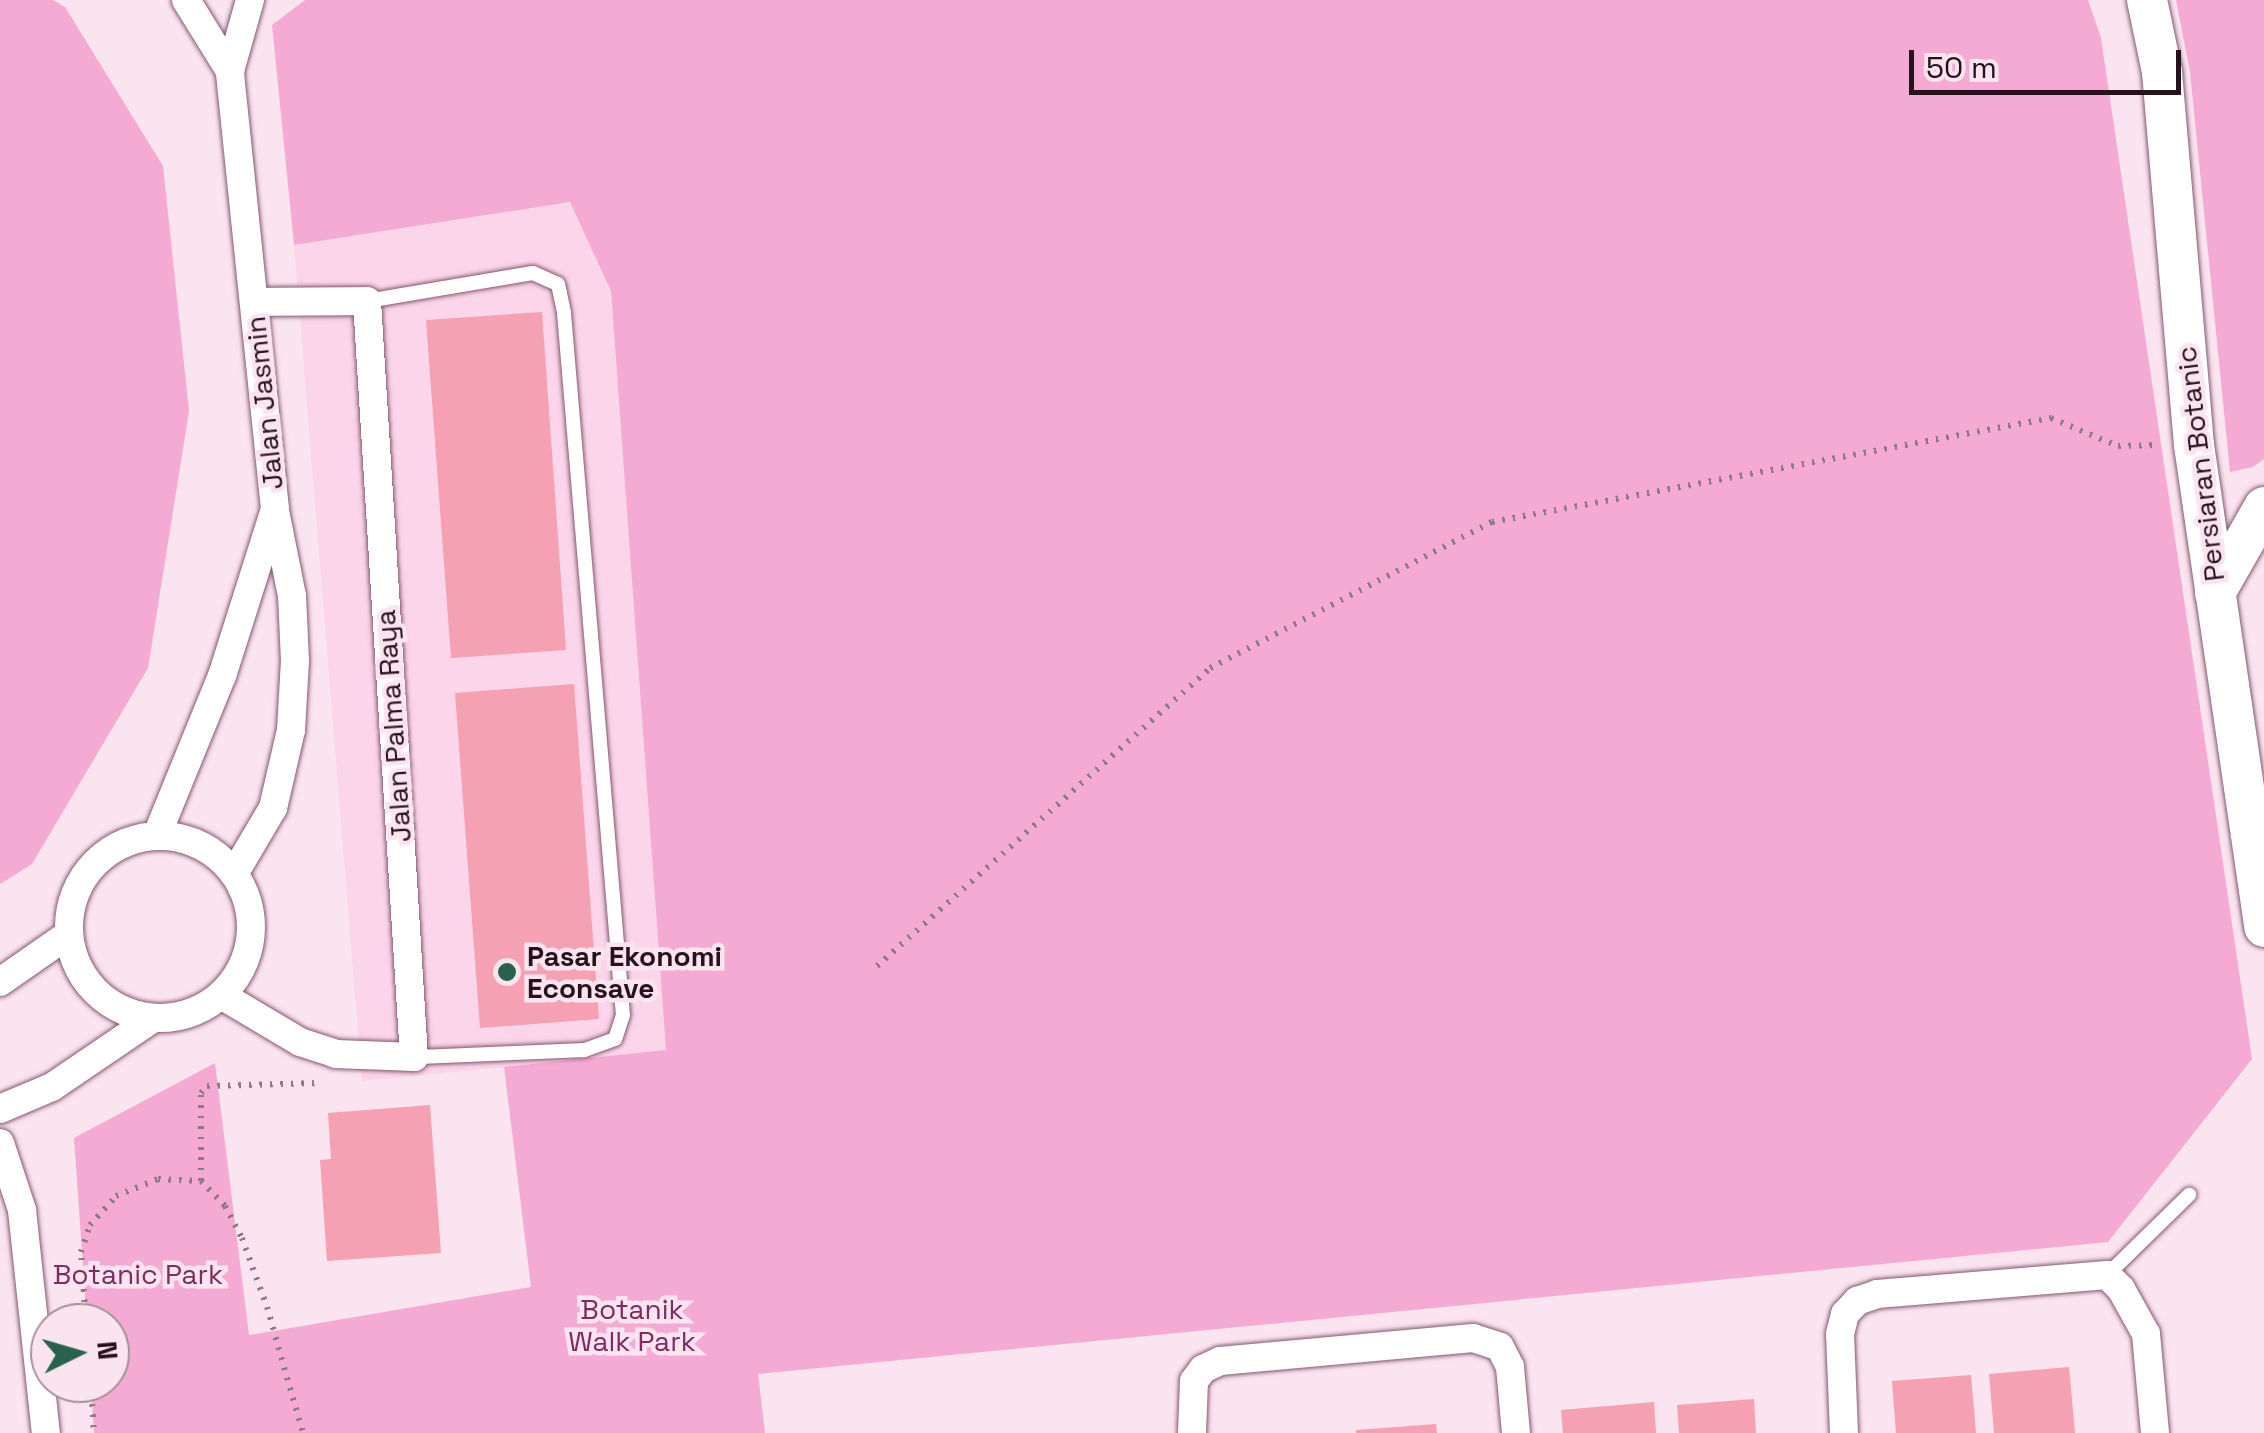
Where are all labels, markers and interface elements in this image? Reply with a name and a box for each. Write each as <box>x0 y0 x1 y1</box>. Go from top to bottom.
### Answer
scale bar <box>1914 30 2186 92</box>
text: 50 m <box>1926 48 1997 87</box>
street label: Jalan Jasmin <box>238 315 290 491</box>
street label: Persiaran Botanic <box>2169 345 2231 583</box>
street label: Jalan Palma Raya <box>368 609 418 843</box>
place label: Pasar Ekonomi Econsave <box>527 939 722 1005</box>
marker: Pasar Ekonomi Econsave <box>496 961 518 983</box>
park label: Botanic Park <box>53 1257 223 1291</box>
park label: Botanik Walk Park <box>568 1292 696 1358</box>
north arrow <box>30 1303 130 1403</box>
text: N <box>89 1340 127 1361</box>

